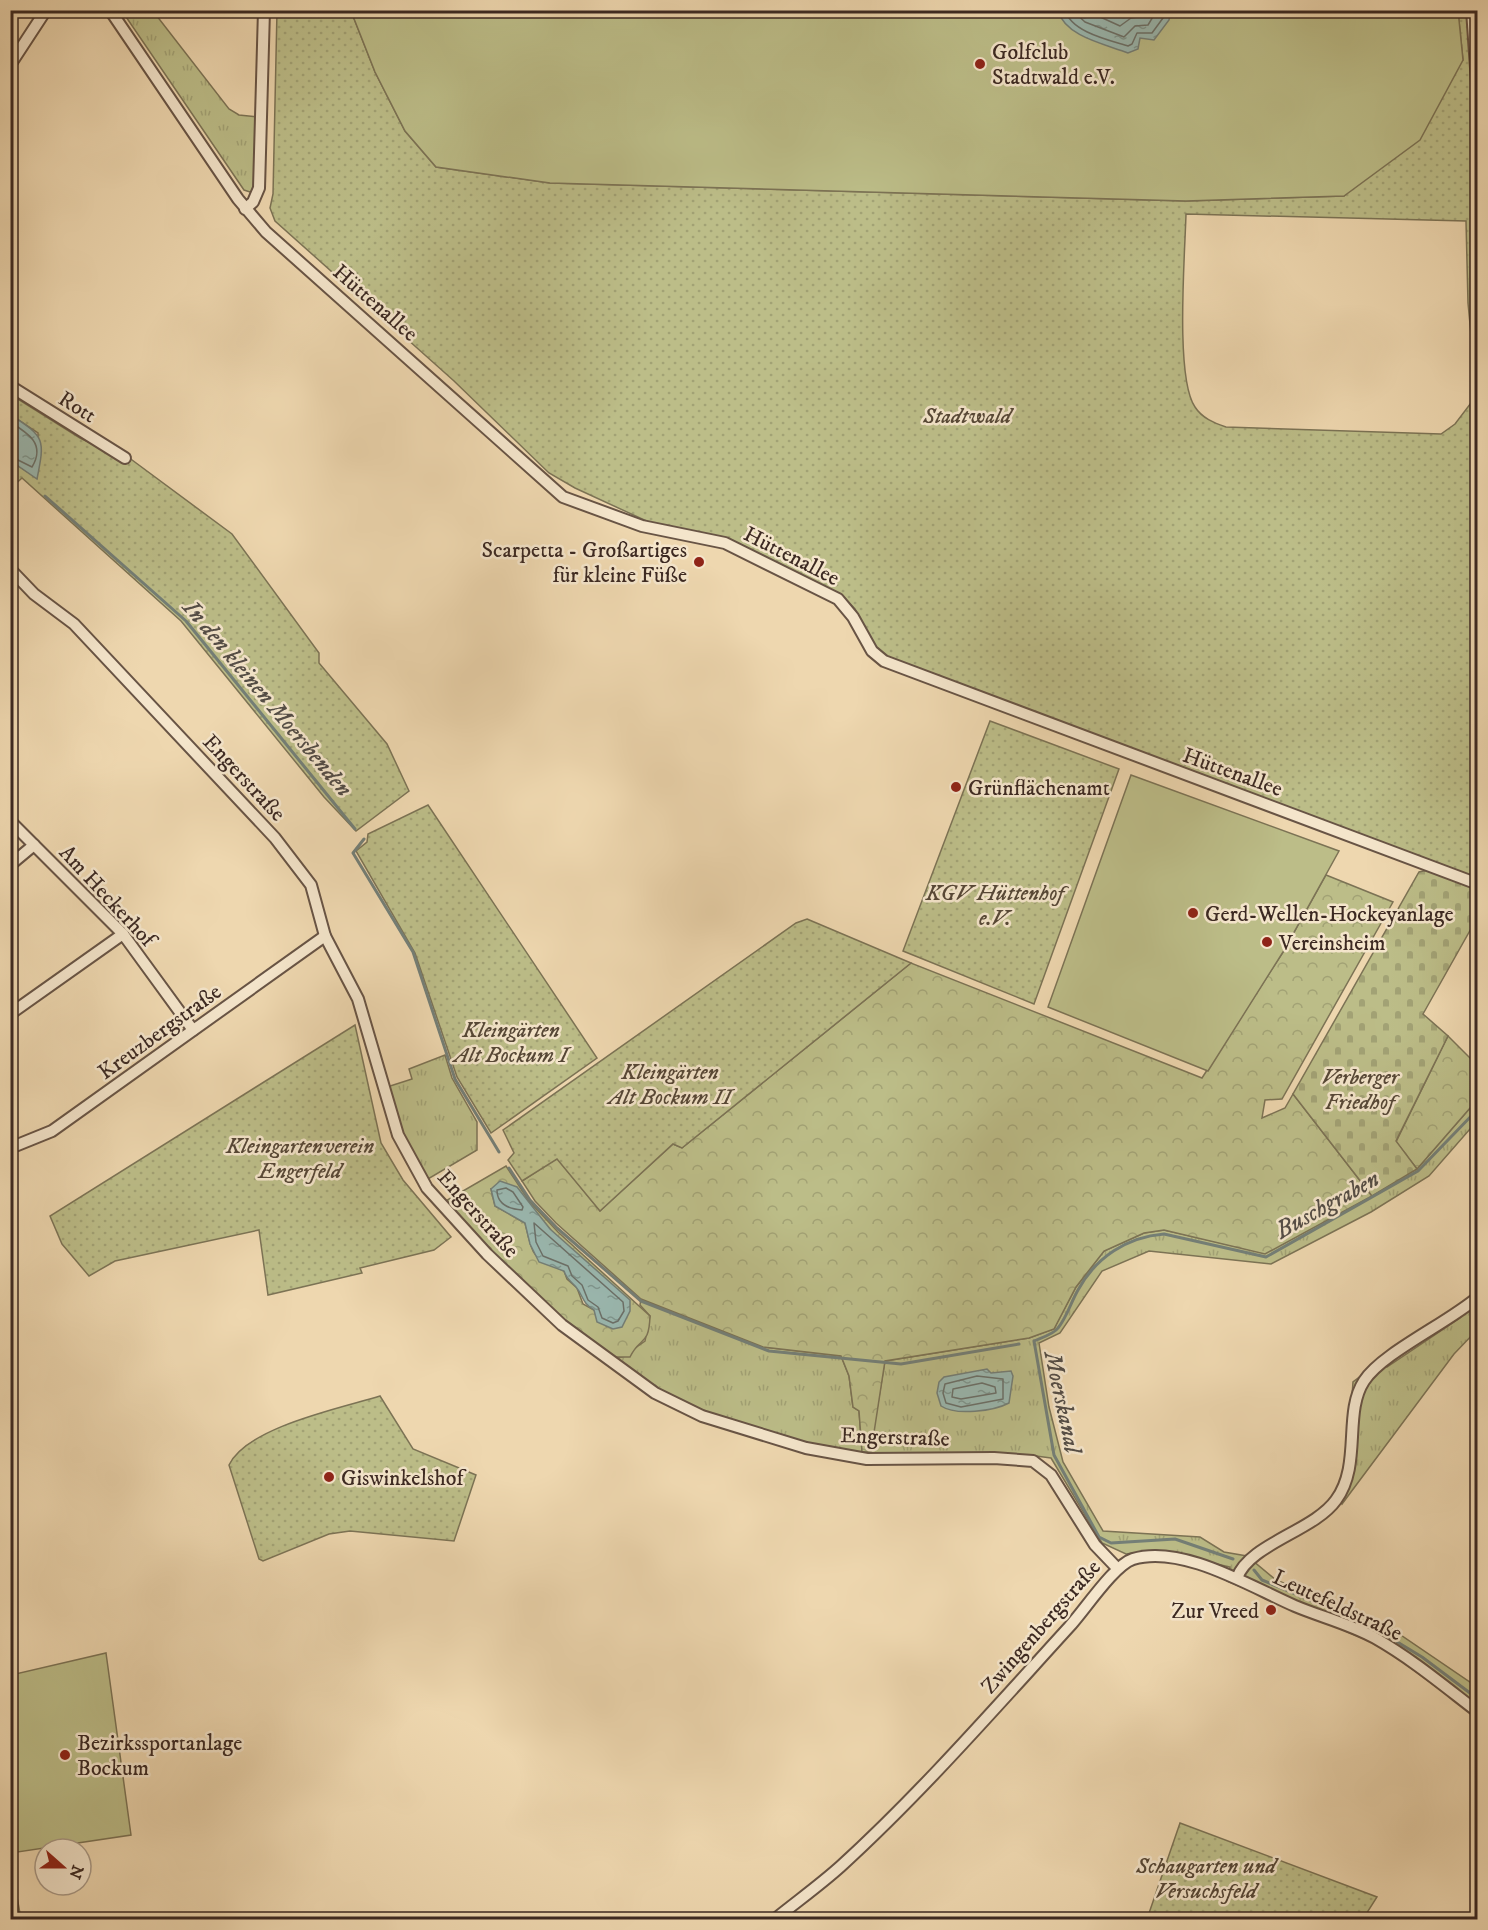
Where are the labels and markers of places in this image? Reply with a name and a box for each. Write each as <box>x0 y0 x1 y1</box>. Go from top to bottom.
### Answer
place label: Golfclub Stadtwald e.V. <box>992 39 1115 91</box>
marker: Golfclub Stadtwald e.V. <box>973 57 987 71</box>
place label: Scarpetta - Großartiges für kleine Füße <box>482 537 687 589</box>
marker: Scarpetta - Großartiges für kleine Füße <box>692 555 706 569</box>
place label: Grünflächenamt <box>968 775 1110 802</box>
marker: Grünflächenamt <box>949 780 963 794</box>
place label: Gerd-Wellen-Hockeyanlage <box>1205 901 1454 928</box>
marker: Gerd-Wellen-Hockeyanlage <box>1186 906 1200 920</box>
place label: Vereinsheim <box>1278 930 1385 957</box>
marker: Vereinsheim <box>1260 935 1274 949</box>
place label: Giswinkelshof <box>341 1465 467 1492</box>
marker: Giswinkelshof <box>322 1470 336 1484</box>
place label: Zur Vreed <box>1171 1598 1259 1625</box>
marker: Zur Vreed <box>1264 1603 1278 1617</box>
place label: Bezirkssportanlage Bockum <box>77 1730 242 1782</box>
marker: Bezirkssportanlage Bockum <box>58 1748 72 1762</box>

